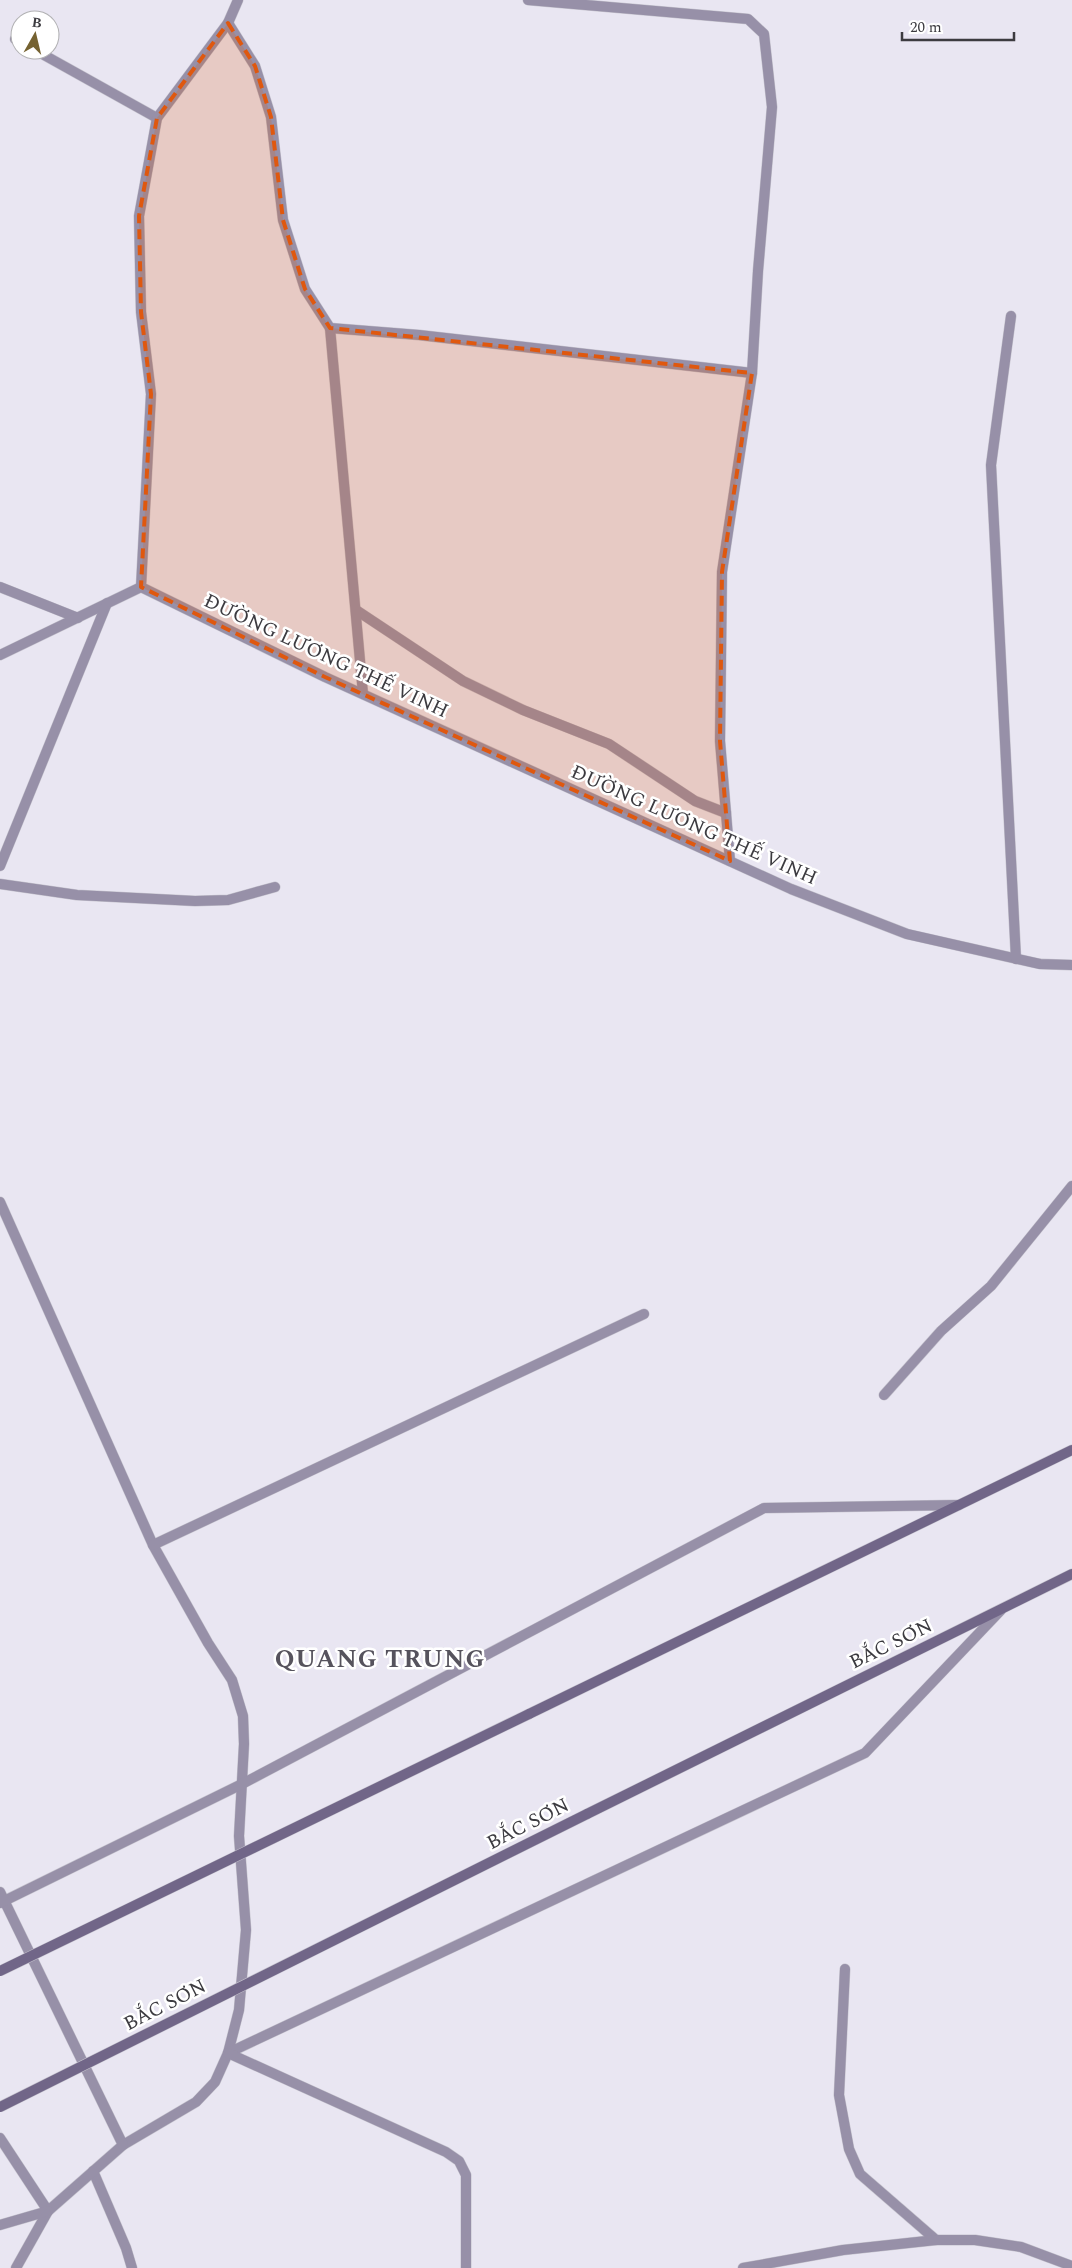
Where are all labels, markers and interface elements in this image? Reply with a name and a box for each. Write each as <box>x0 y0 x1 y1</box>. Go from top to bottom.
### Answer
north arrow <box>10 10 60 60</box>
scale bar <box>902 10 1014 42</box>
text: B <box>30 12 43 34</box>
text: 20 m <box>910 16 942 39</box>
street label: ĐƯỜNG LƯƠNG THẾ VINH <box>199 586 453 726</box>
street label: ĐƯỜNG LƯƠNG THẾ VINH <box>566 757 822 893</box>
street label: BẮC SƠN <box>844 1611 938 1677</box>
district label: QUANG TRUNG <box>275 1641 485 1679</box>
street label: BẮC SƠN <box>481 1790 575 1858</box>
street label: BẮC SƠN <box>118 1971 212 2039</box>

